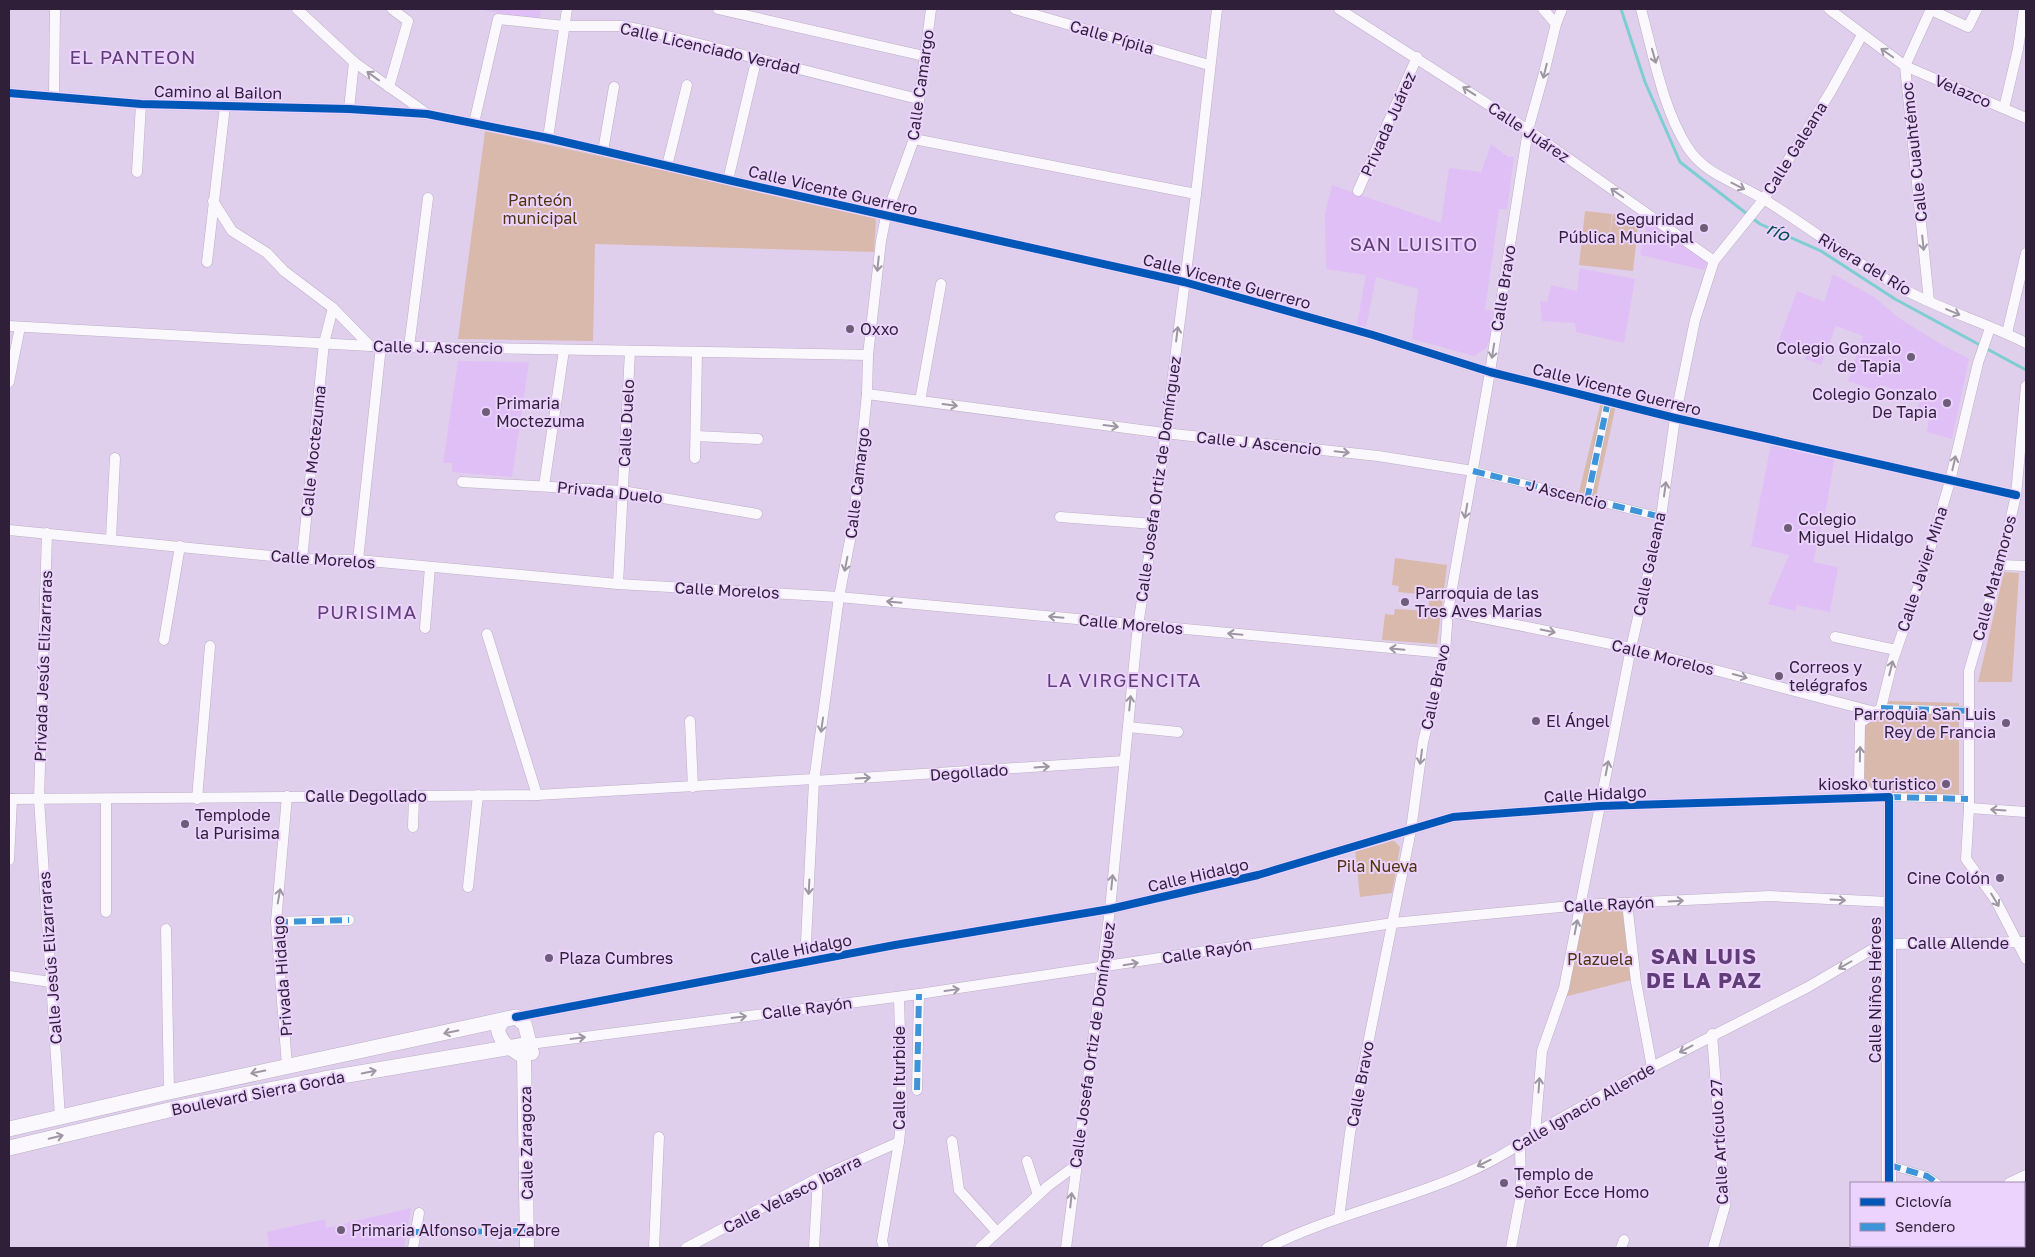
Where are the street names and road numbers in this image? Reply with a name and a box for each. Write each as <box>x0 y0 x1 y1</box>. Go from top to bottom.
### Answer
street label: Calle Pípila <box>1068 15 1156 59</box>
street label: Calle Licenciado Verdad <box>618 18 802 78</box>
street label: Calle Camargo <box>902 28 938 142</box>
street label: Privada Juárez <box>1356 69 1420 179</box>
street label: Velazco <box>1932 70 1994 112</box>
street label: Camino al Bailon <box>154 81 282 103</box>
street label: Calle Cuauhtémoc <box>1897 81 1931 223</box>
street label: Calle Juárez <box>1484 97 1574 167</box>
street label: Calle Galeana <box>1758 98 1832 198</box>
street label: Calle Vicente Guerrero <box>746 161 920 219</box>
street label: Rivera del Río <box>1815 228 1915 300</box>
street label: Calle Bravo <box>1486 243 1520 333</box>
street label: Calle Vicente Guerrero <box>1141 249 1313 313</box>
street label: Calle J. Ascencio <box>373 336 503 358</box>
street label: Calle Josefa Ortiz de Domínguez <box>1131 355 1185 603</box>
street label: Calle Vicente Guerrero <box>1531 358 1703 420</box>
street label: Calle Duelo <box>614 379 638 467</box>
street label: Calle Moctezuma <box>296 384 330 518</box>
street label: Calle Camargo <box>840 426 874 540</box>
street label: Calle J Ascencio <box>1195 426 1323 460</box>
street label: J Ascencio <box>1525 474 1609 514</box>
street label: Privada Duelo <box>556 477 664 507</box>
street label: Calle Javier Mina <box>1892 504 1952 634</box>
street label: Calle Galeana <box>1628 510 1670 618</box>
street label: Calle Matamoros <box>1968 513 2020 643</box>
street label: Calle Morelos <box>270 545 376 573</box>
street label: Privada Jesús Elizarraras <box>30 570 56 762</box>
street label: Calle Morelos <box>674 577 780 603</box>
street label: Calle Morelos <box>1078 609 1184 639</box>
street label: Calle Morelos <box>1610 635 1716 679</box>
street label: Calle Bravo <box>1416 642 1454 732</box>
street label: Degollado <box>929 759 1009 785</box>
street label: Calle Hidalgo <box>1543 781 1647 807</box>
street label: Calle Degollado <box>305 786 427 806</box>
street label: Calle Hidalgo <box>1146 854 1250 896</box>
street label: Calle Jesús Elizarraras <box>34 871 66 1045</box>
street label: Calle Rayón <box>1563 892 1655 916</box>
street label: Privada Hidalgo <box>268 915 296 1037</box>
street label: Calle Niños Héroes <box>1865 917 1885 1063</box>
street label: Calle Josefa Ortiz de Domínguez <box>1065 921 1119 1169</box>
street label: Calle Hidalgo <box>749 929 853 969</box>
street label: Calle Allende <box>1907 933 2009 953</box>
street label: Calle Rayón <box>1161 934 1253 968</box>
street label: Calle Rayón <box>761 993 853 1023</box>
street label: Calle Iturbide <box>889 1026 909 1130</box>
street label: Calle Bravo <box>1342 1039 1378 1129</box>
street label: Calle Ignacio Allende <box>1508 1058 1658 1156</box>
street label: Boulevard Sierra Gorda <box>170 1066 346 1120</box>
street label: Calle Artículo 27 <box>1706 1079 1732 1205</box>
street label: Calle Zaragoza <box>515 1086 537 1200</box>
street label: Calle Velasco Ibarra <box>719 1150 865 1238</box>

